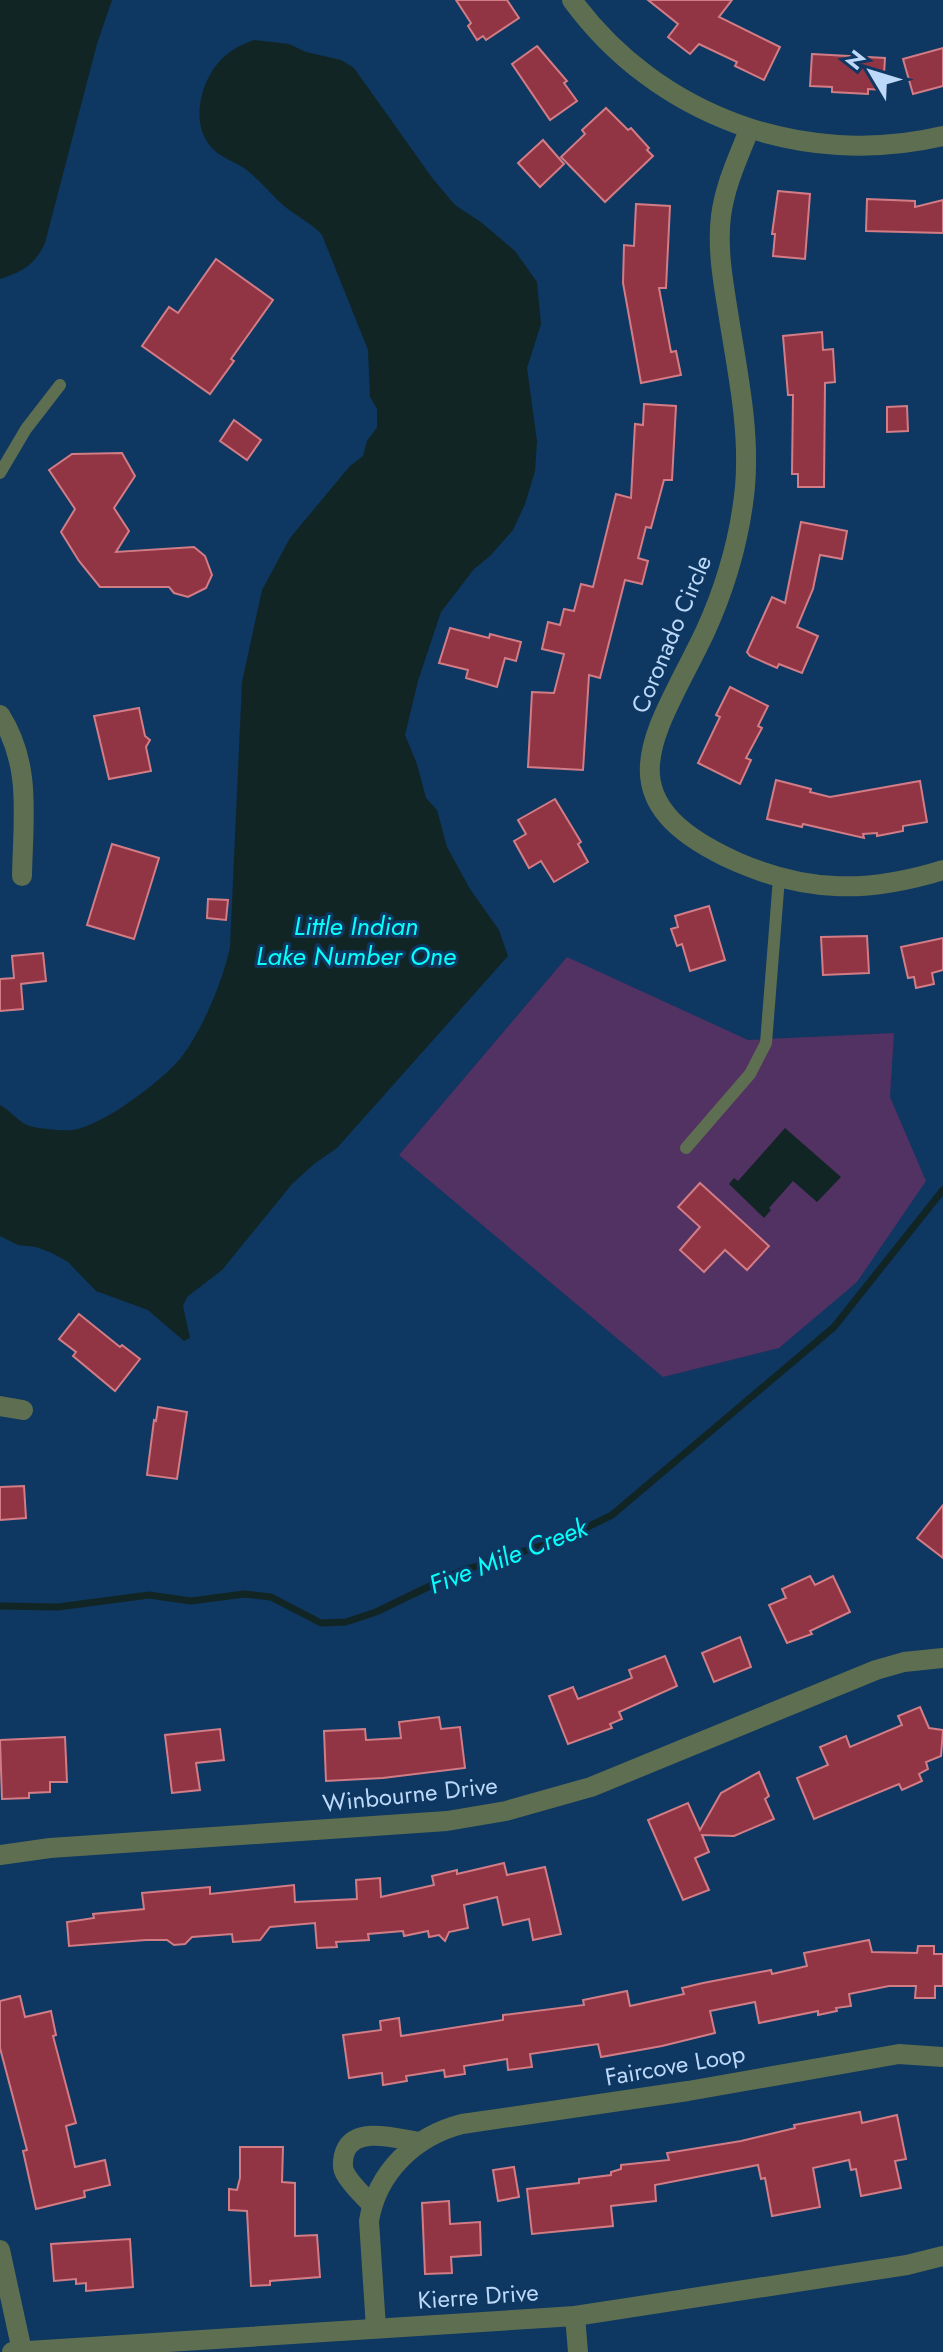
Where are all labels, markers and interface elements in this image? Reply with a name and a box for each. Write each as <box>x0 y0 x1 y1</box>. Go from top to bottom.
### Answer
north arrow <box>831 32 911 112</box>
text: N <box>837 43 873 76</box>
street label: Coronado Circle <box>622 550 720 718</box>
water label: Little Indian Lake Number One <box>256 907 456 975</box>
water label: Five Mile Creek <box>423 1508 595 1604</box>
street label: Winbourne Drive <box>321 1767 499 1821</box>
street label: Faircove Loop <box>602 2035 748 2095</box>
street label: Kierre Drive <box>416 2274 540 2318</box>

